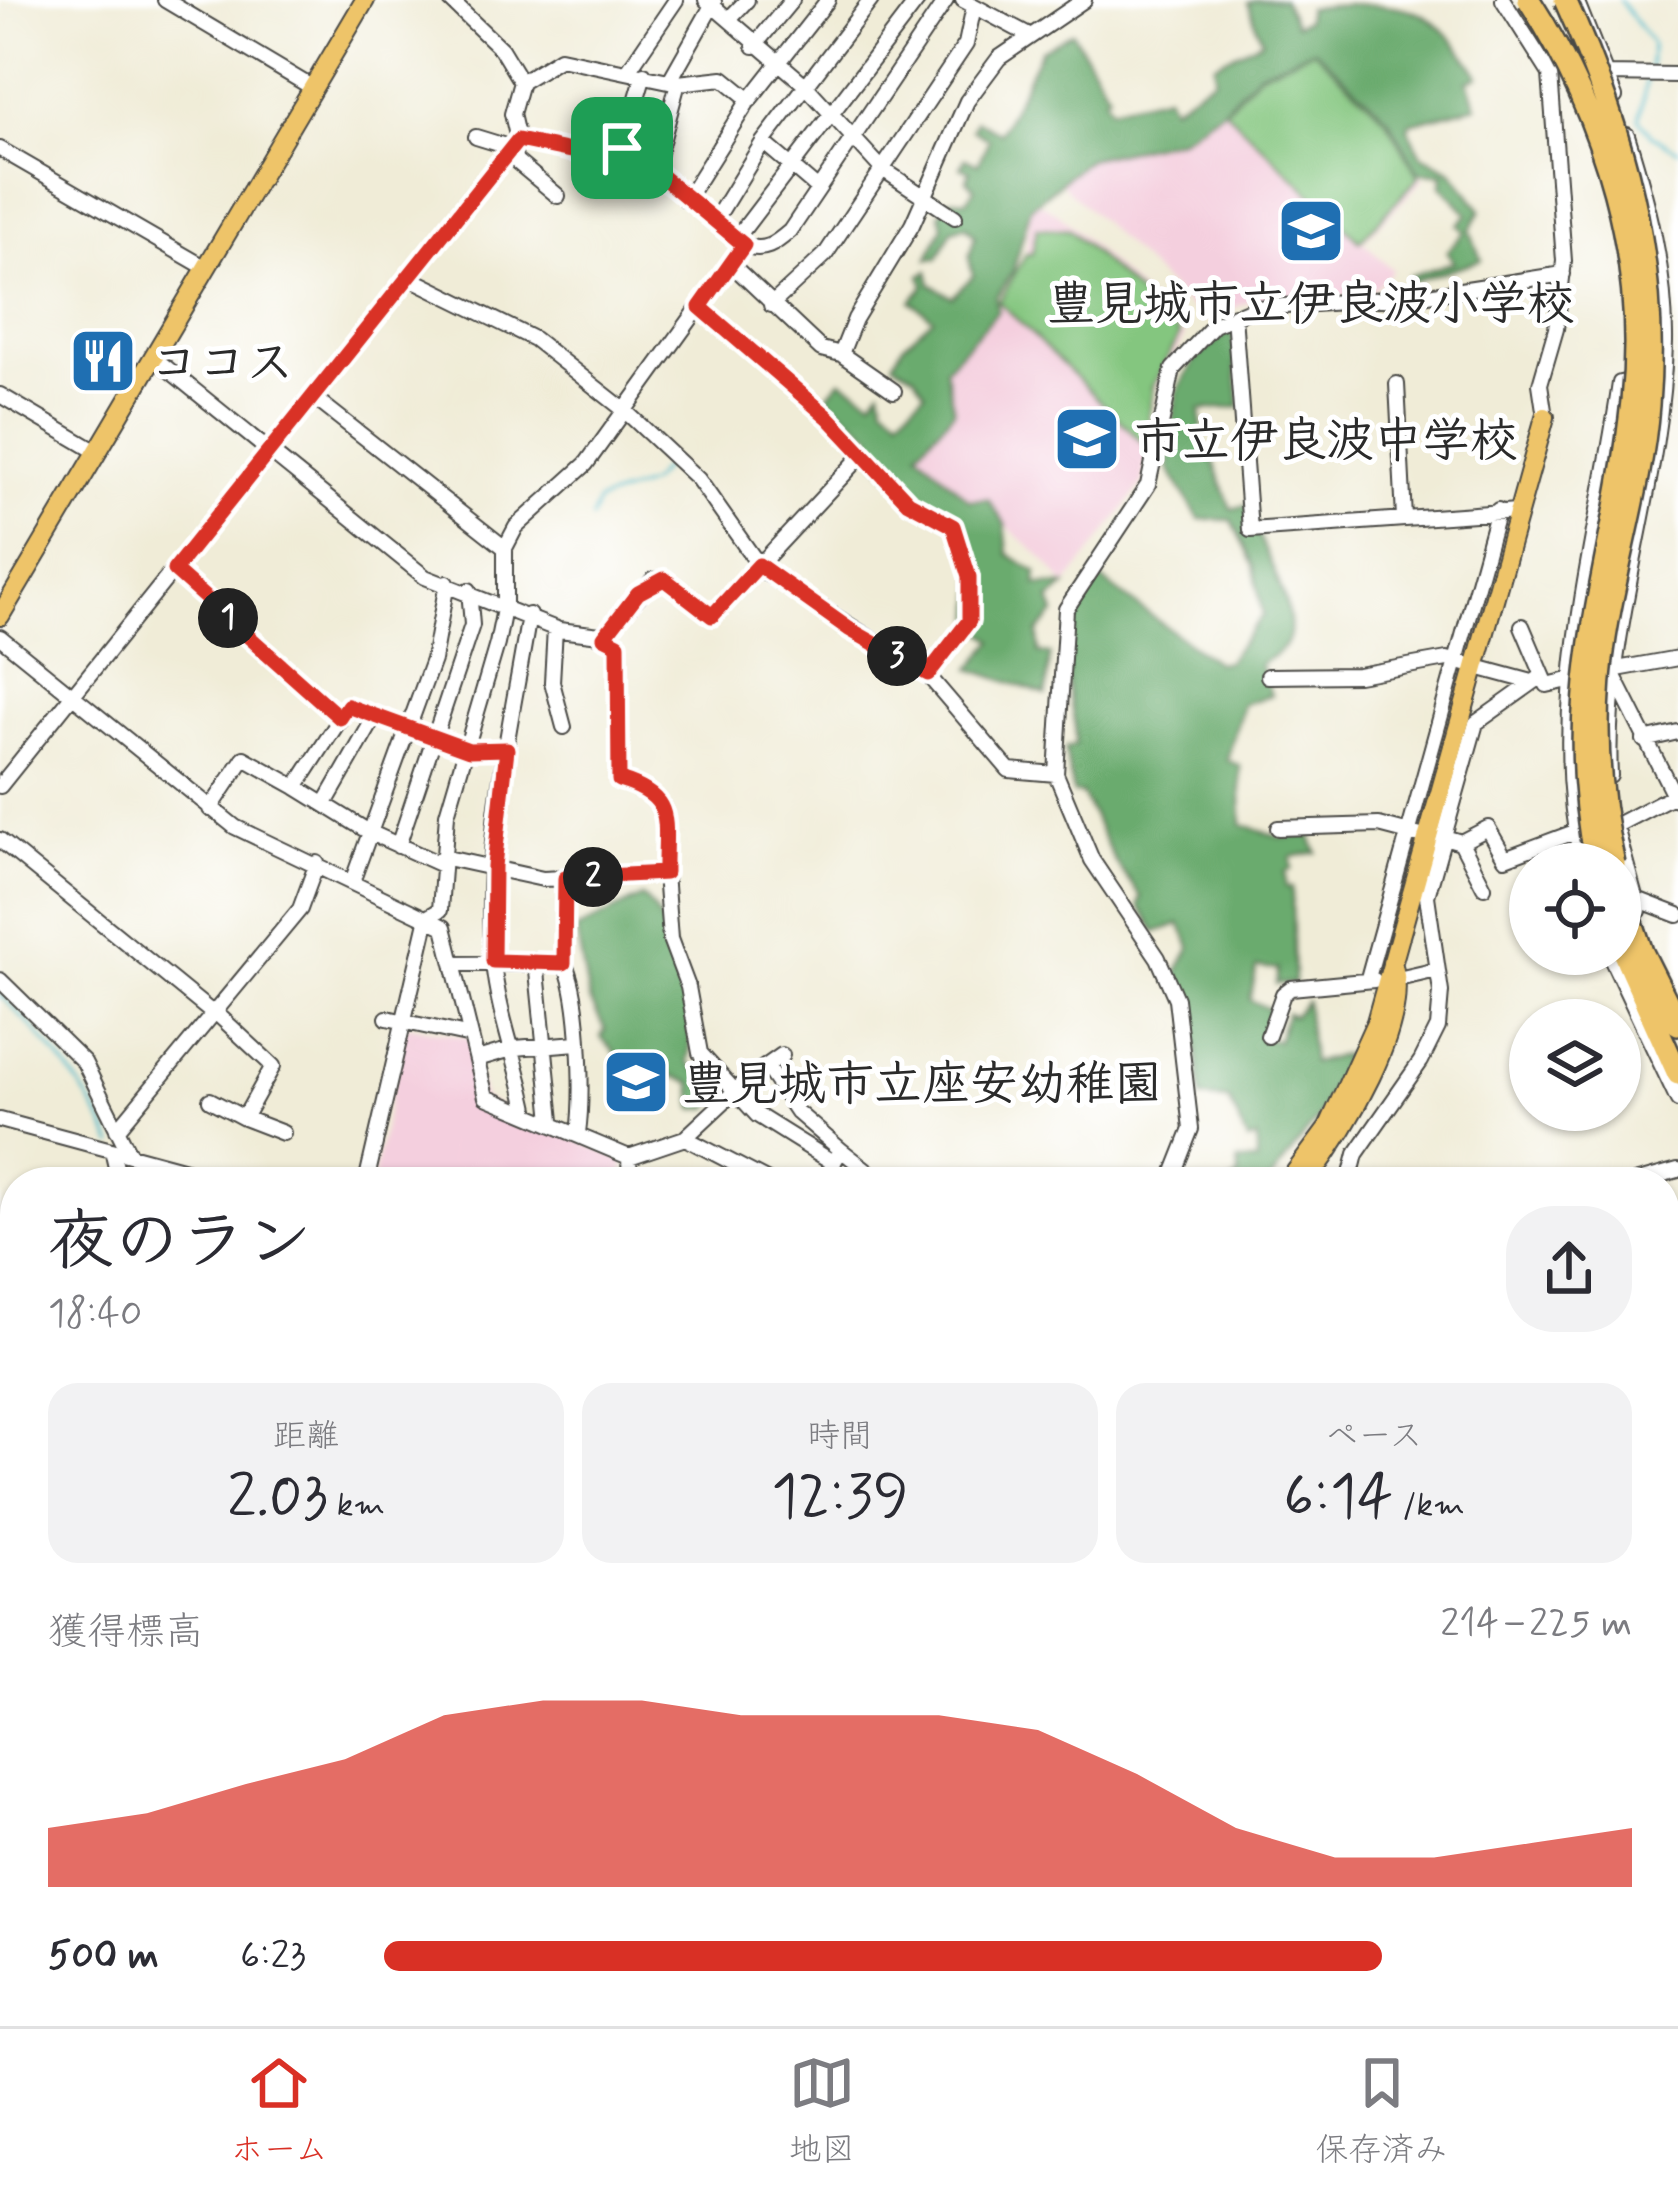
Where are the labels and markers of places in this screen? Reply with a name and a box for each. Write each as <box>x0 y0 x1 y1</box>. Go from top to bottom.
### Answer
pin <box>571 97 673 199</box>
school or university icon: 豊見城市立伊良波小学校 <box>1276 196 1346 266</box>
place label: 豊見城市立伊良波小学校 <box>1047 274 1575 337</box>
restaurant icon: ココス <box>68 326 138 396</box>
place label: ココス <box>150 333 294 396</box>
school or university icon: 市立伊良波中学校 <box>1052 404 1122 474</box>
place label: 市立伊良波中学校 <box>1134 411 1518 474</box>
pin: 1 <box>198 588 258 648</box>
pin: 3 <box>867 626 927 686</box>
pin: 2 <box>563 847 623 907</box>
school or university icon: 豊見城市立座安幼稚園 <box>601 1047 671 1117</box>
place label: 豊見城市立座安幼稚園 <box>682 1054 1162 1117</box>

